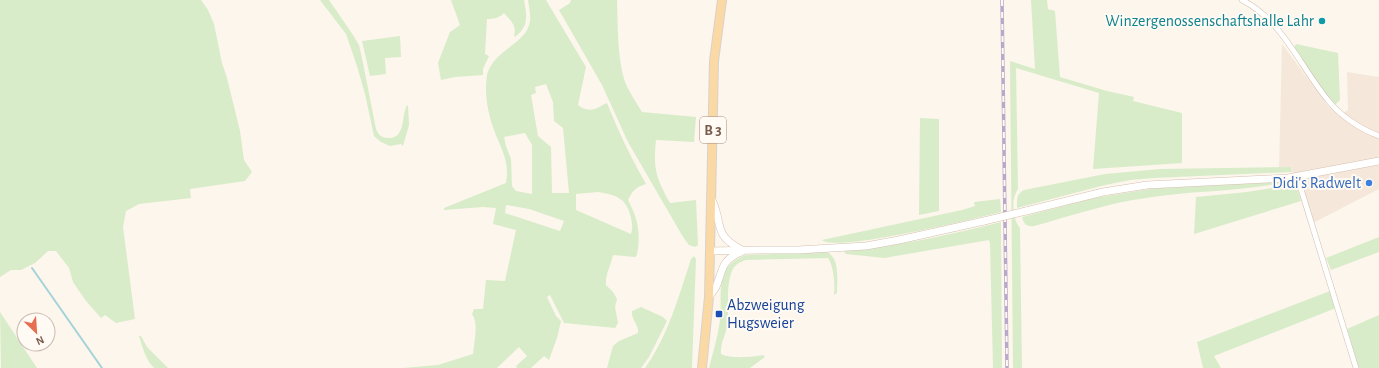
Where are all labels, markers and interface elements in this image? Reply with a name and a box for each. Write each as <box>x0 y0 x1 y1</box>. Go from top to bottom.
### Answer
place label: Winzergenossenschaftshalle Lahr <box>1105 13 1315 29</box>
marker: Winzergenossenschaftshalle Lahr <box>1317 16 1327 26</box>
road number: B 3 <box>700 117 726 143</box>
place label: Didi's Radwelt <box>1272 175 1361 191</box>
marker: Didi's Radwelt <box>1364 178 1374 188</box>
place label: Abzweigung Hugsweier <box>727 297 805 331</box>
marker: Abzweigung Hugsweier <box>714 309 724 319</box>
north arrow <box>16 312 56 352</box>
text: N <box>34 334 46 347</box>

